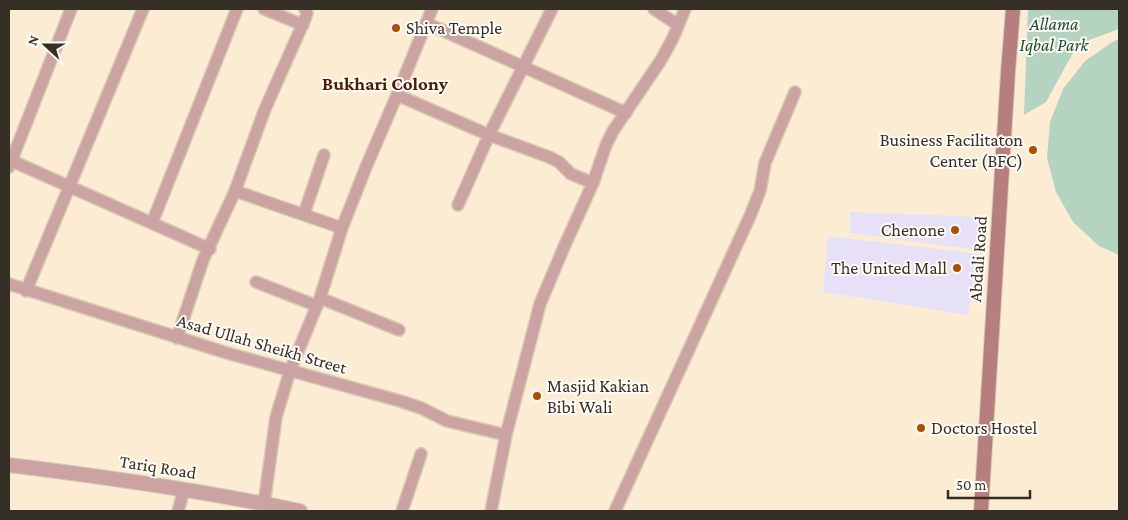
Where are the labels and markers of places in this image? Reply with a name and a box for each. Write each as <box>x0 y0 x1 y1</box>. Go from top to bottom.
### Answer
place label: Shiva Temple <box>406 18 502 38</box>
marker: Shiva Temple <box>390 22 402 34</box>
place label: Business Facilitaton Center (BFC) <box>880 130 1023 172</box>
marker: Business Facilitaton Center (BFC) <box>1027 144 1039 156</box>
place label: Chenone <box>881 220 945 240</box>
marker: Chenone <box>949 224 961 236</box>
place label: The United Mall <box>831 258 947 278</box>
marker: The United Mall <box>951 262 963 274</box>
place label: Masjid Kakian Bibi Wali <box>547 376 649 417</box>
marker: Masjid Kakian Bibi Wali <box>531 390 543 402</box>
place label: Doctors Hostel <box>931 418 1037 438</box>
marker: Doctors Hostel <box>915 422 927 434</box>

